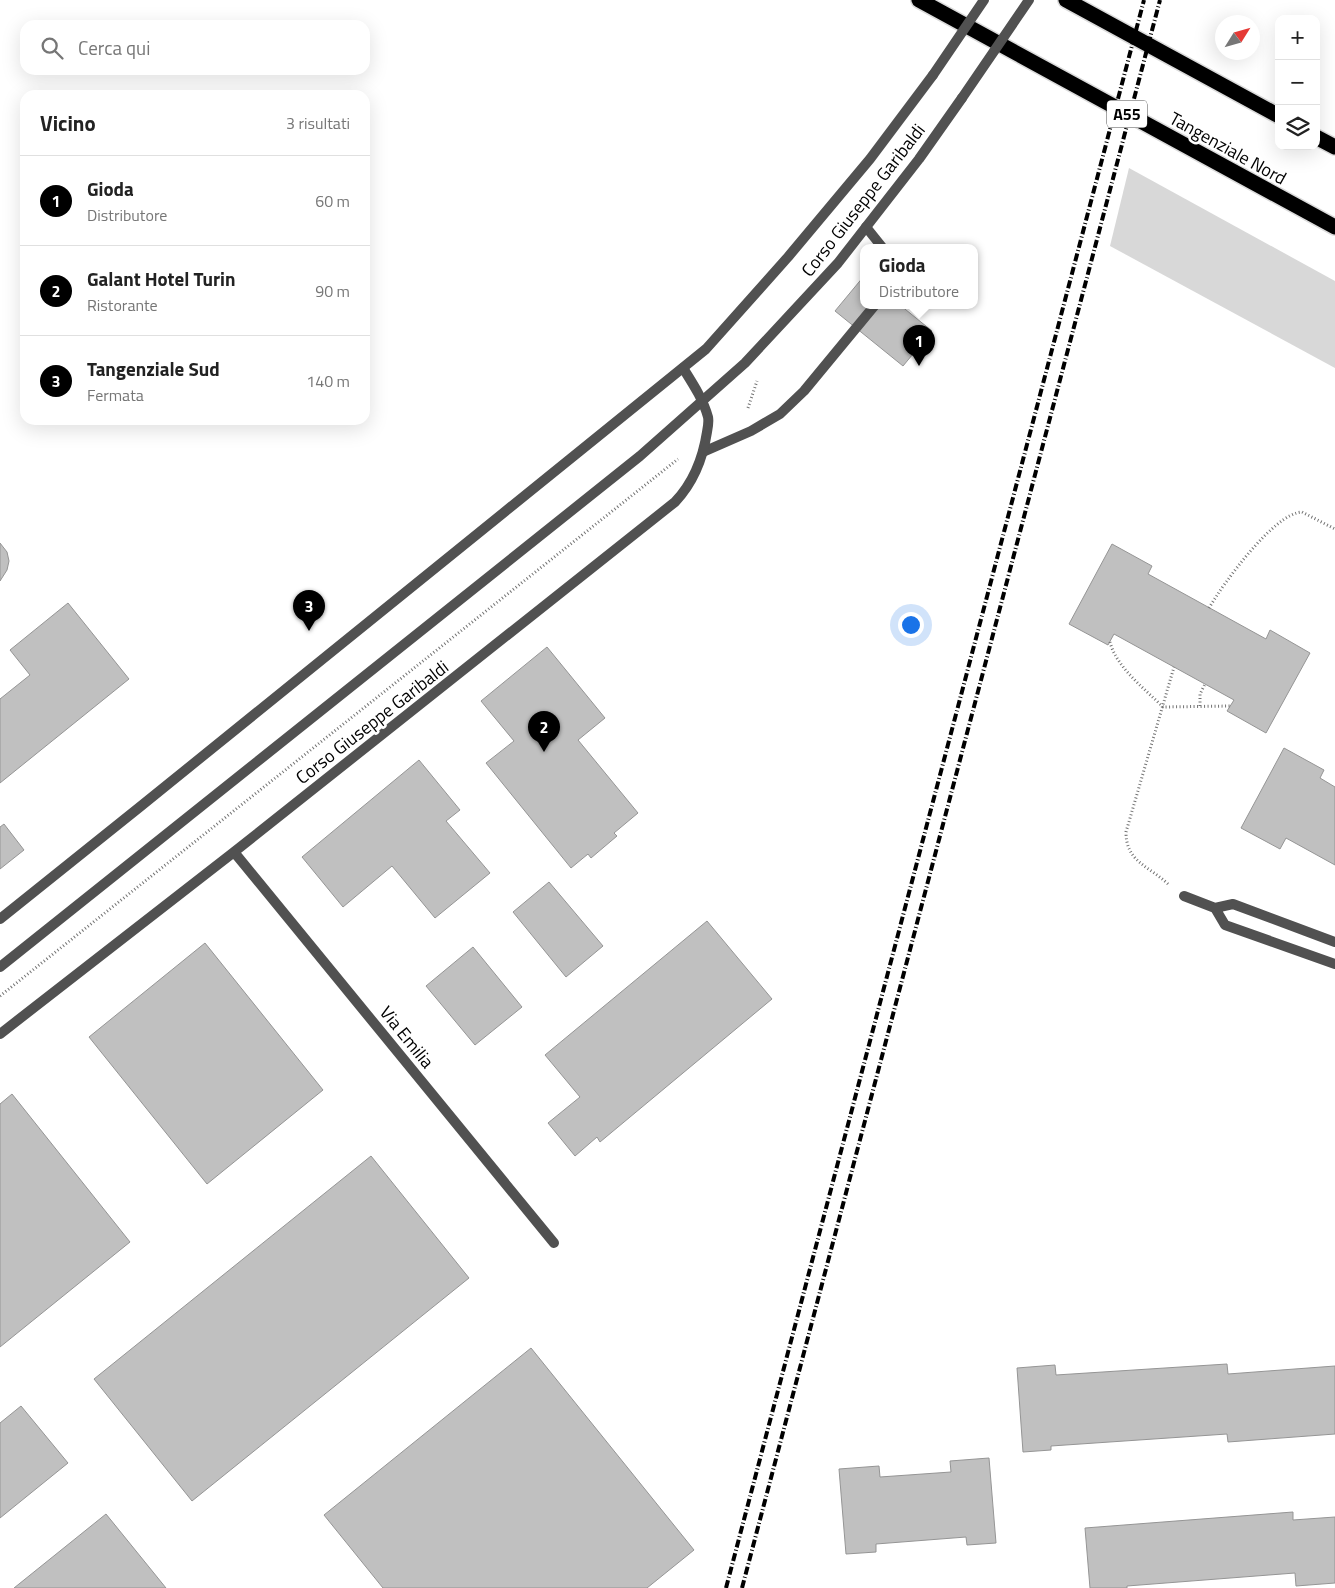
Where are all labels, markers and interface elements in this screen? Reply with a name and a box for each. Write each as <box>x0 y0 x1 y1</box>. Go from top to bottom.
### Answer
north arrow <box>1215 15 1260 60</box>
map controls <box>1275 15 1320 150</box>
button: + <box>1275 15 1320 60</box>
search box <box>20 20 370 75</box>
text: Cerca qui <box>78 33 150 62</box>
icon: search <box>38 34 66 62</box>
button: − <box>1275 60 1320 105</box>
road number: A55 <box>1107 100 1147 128</box>
street label: Tangenziale Nord <box>1165 105 1291 191</box>
button: layers <box>1275 105 1320 150</box>
text: Vicino <box>40 107 96 139</box>
text: 3 risultati <box>286 111 350 135</box>
street label: Corso Giuseppe Garibaldi <box>795 118 931 282</box>
text: Gioda <box>87 174 134 203</box>
text: 1 <box>52 189 60 213</box>
text: 60 m <box>315 189 350 213</box>
text: Distributore <box>87 203 167 227</box>
popup <box>860 244 978 309</box>
text: Gioda <box>879 250 926 279</box>
text: Galant Hotel Turin <box>87 264 236 293</box>
text: 2 <box>52 279 60 303</box>
text: 90 m <box>315 279 350 303</box>
text: Distributore <box>879 279 959 303</box>
text: Ristorante <box>87 293 158 317</box>
pin: 1 <box>903 325 935 366</box>
text: Tangenziale Sud <box>87 354 220 383</box>
text: 3 <box>52 369 60 393</box>
text: 140 m <box>306 369 350 393</box>
text: Fermata <box>87 383 144 407</box>
pin: 3 <box>293 590 325 631</box>
your location <box>898 612 924 638</box>
street label: Corso Giuseppe Garibaldi <box>290 654 454 790</box>
pin: 2 <box>528 711 560 752</box>
street label: Via Emilia <box>373 1000 441 1074</box>

